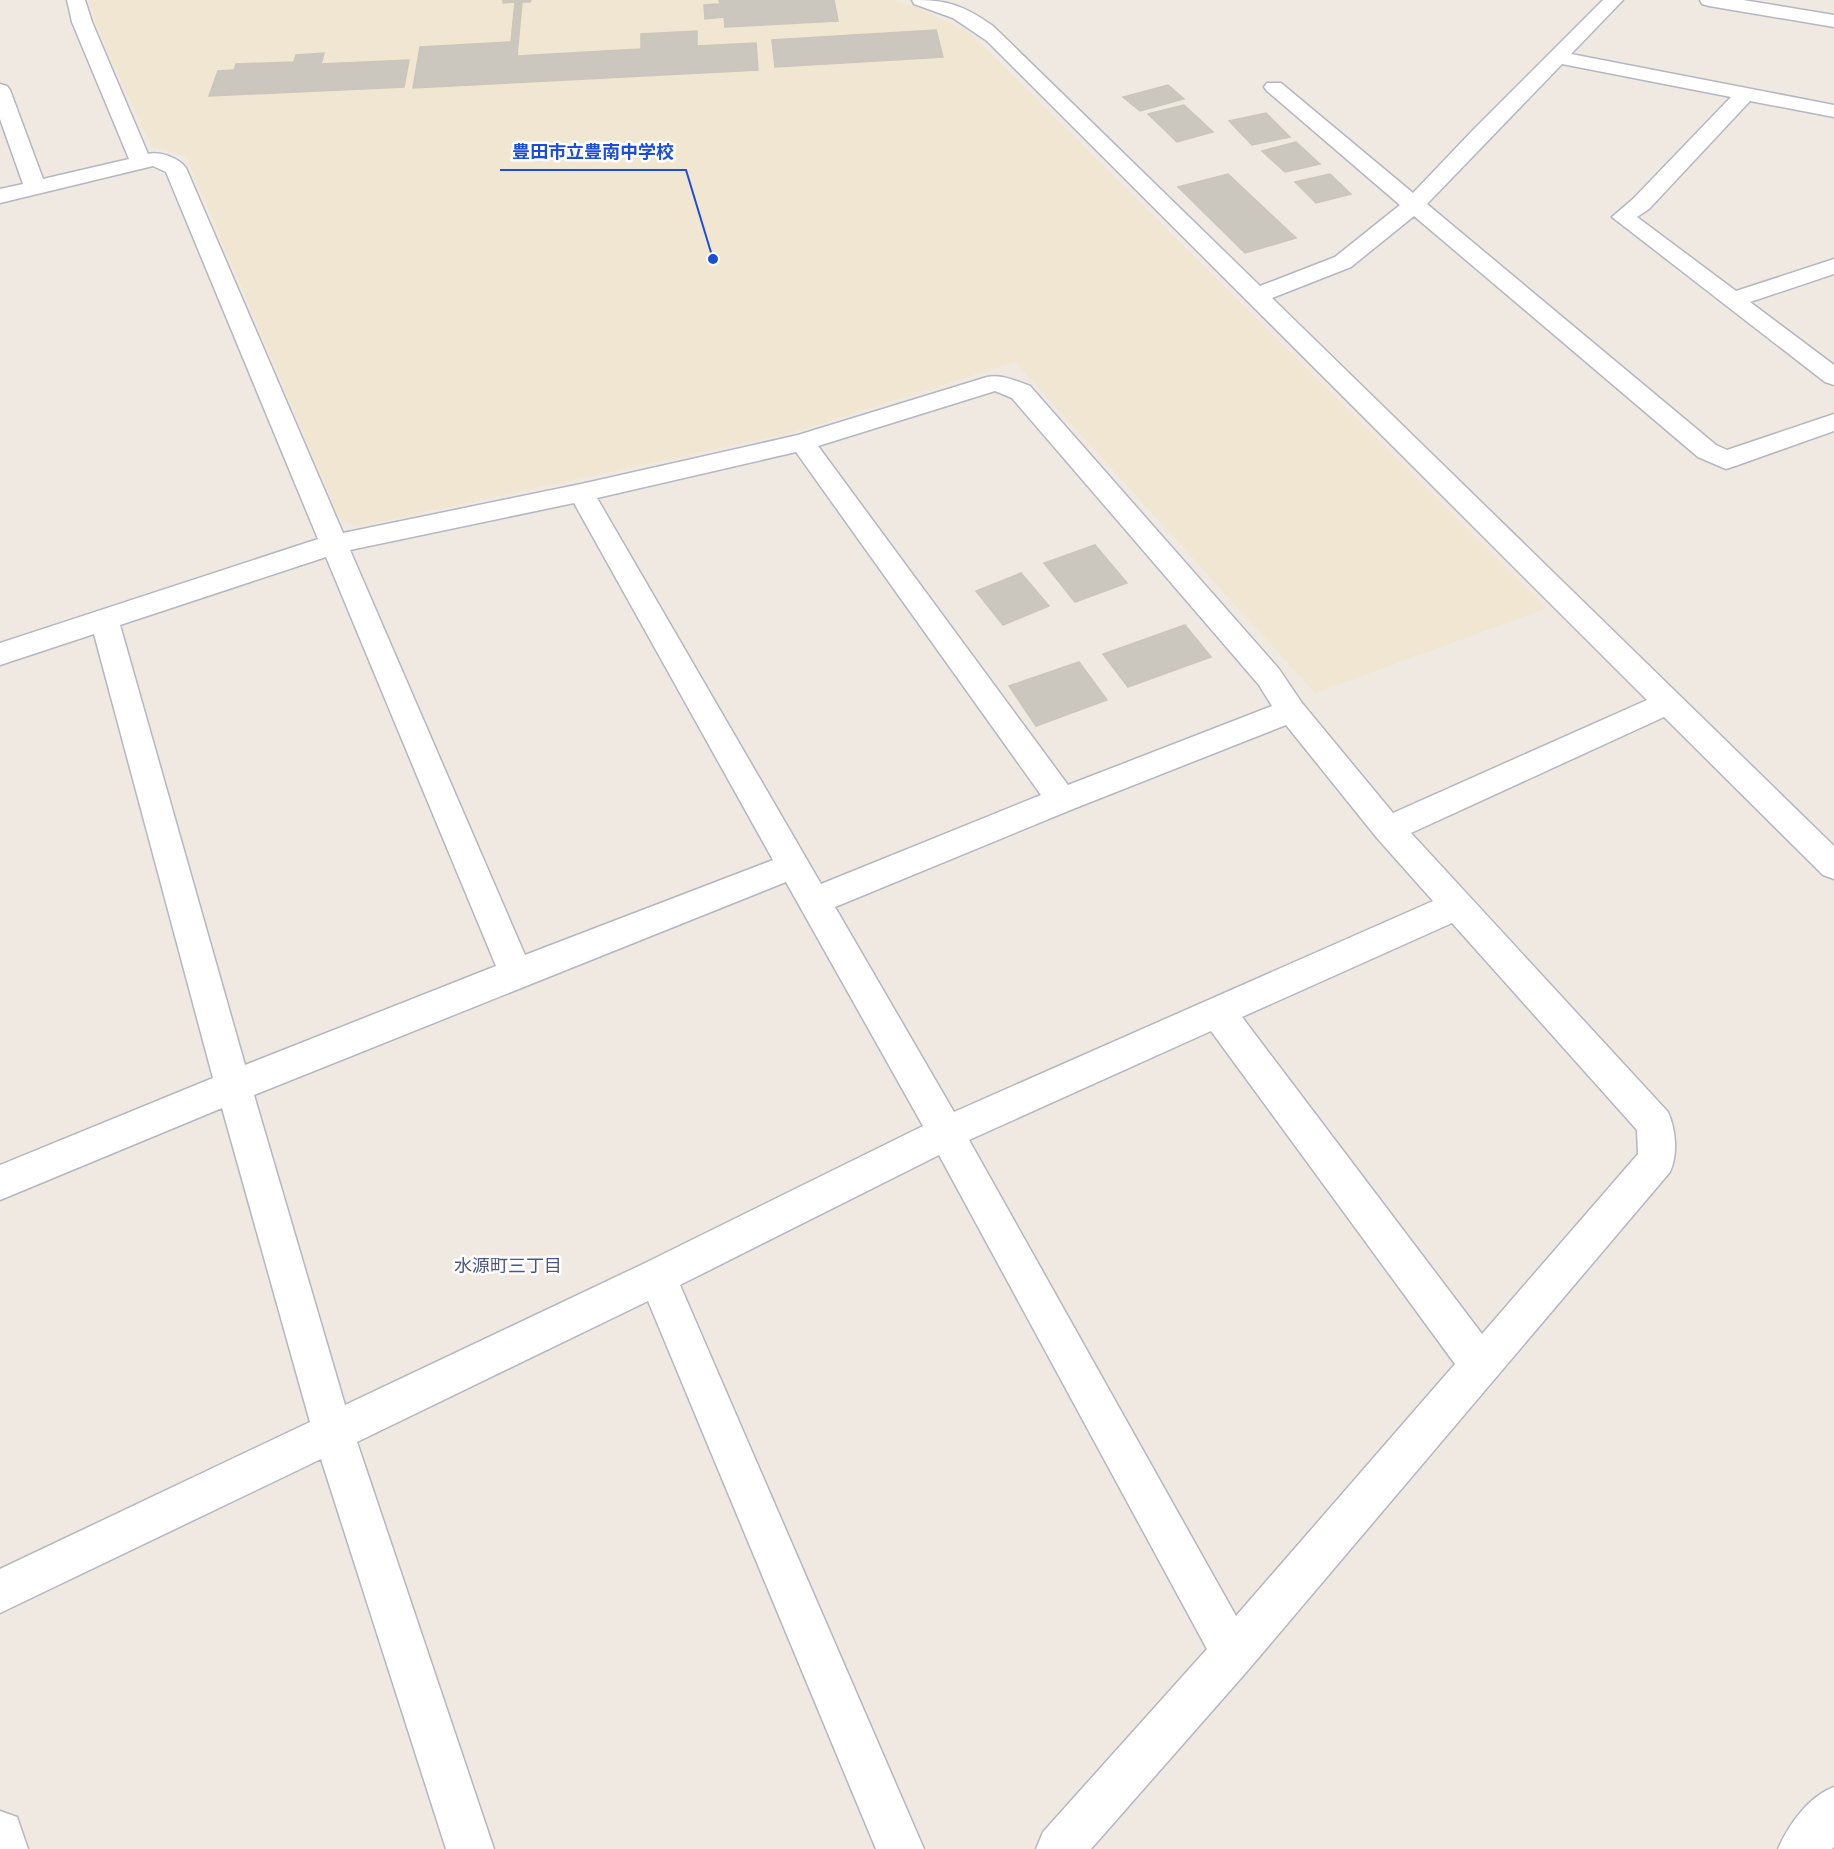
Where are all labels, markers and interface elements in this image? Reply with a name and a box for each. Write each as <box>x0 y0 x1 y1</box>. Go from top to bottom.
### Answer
callout: 豊田市立豊南中学校 <box>500 134 686 170</box>
text: 豊田市立豊南中学校 <box>512 141 674 162</box>
district label: 水源町三丁目 <box>454 1255 562 1276</box>

